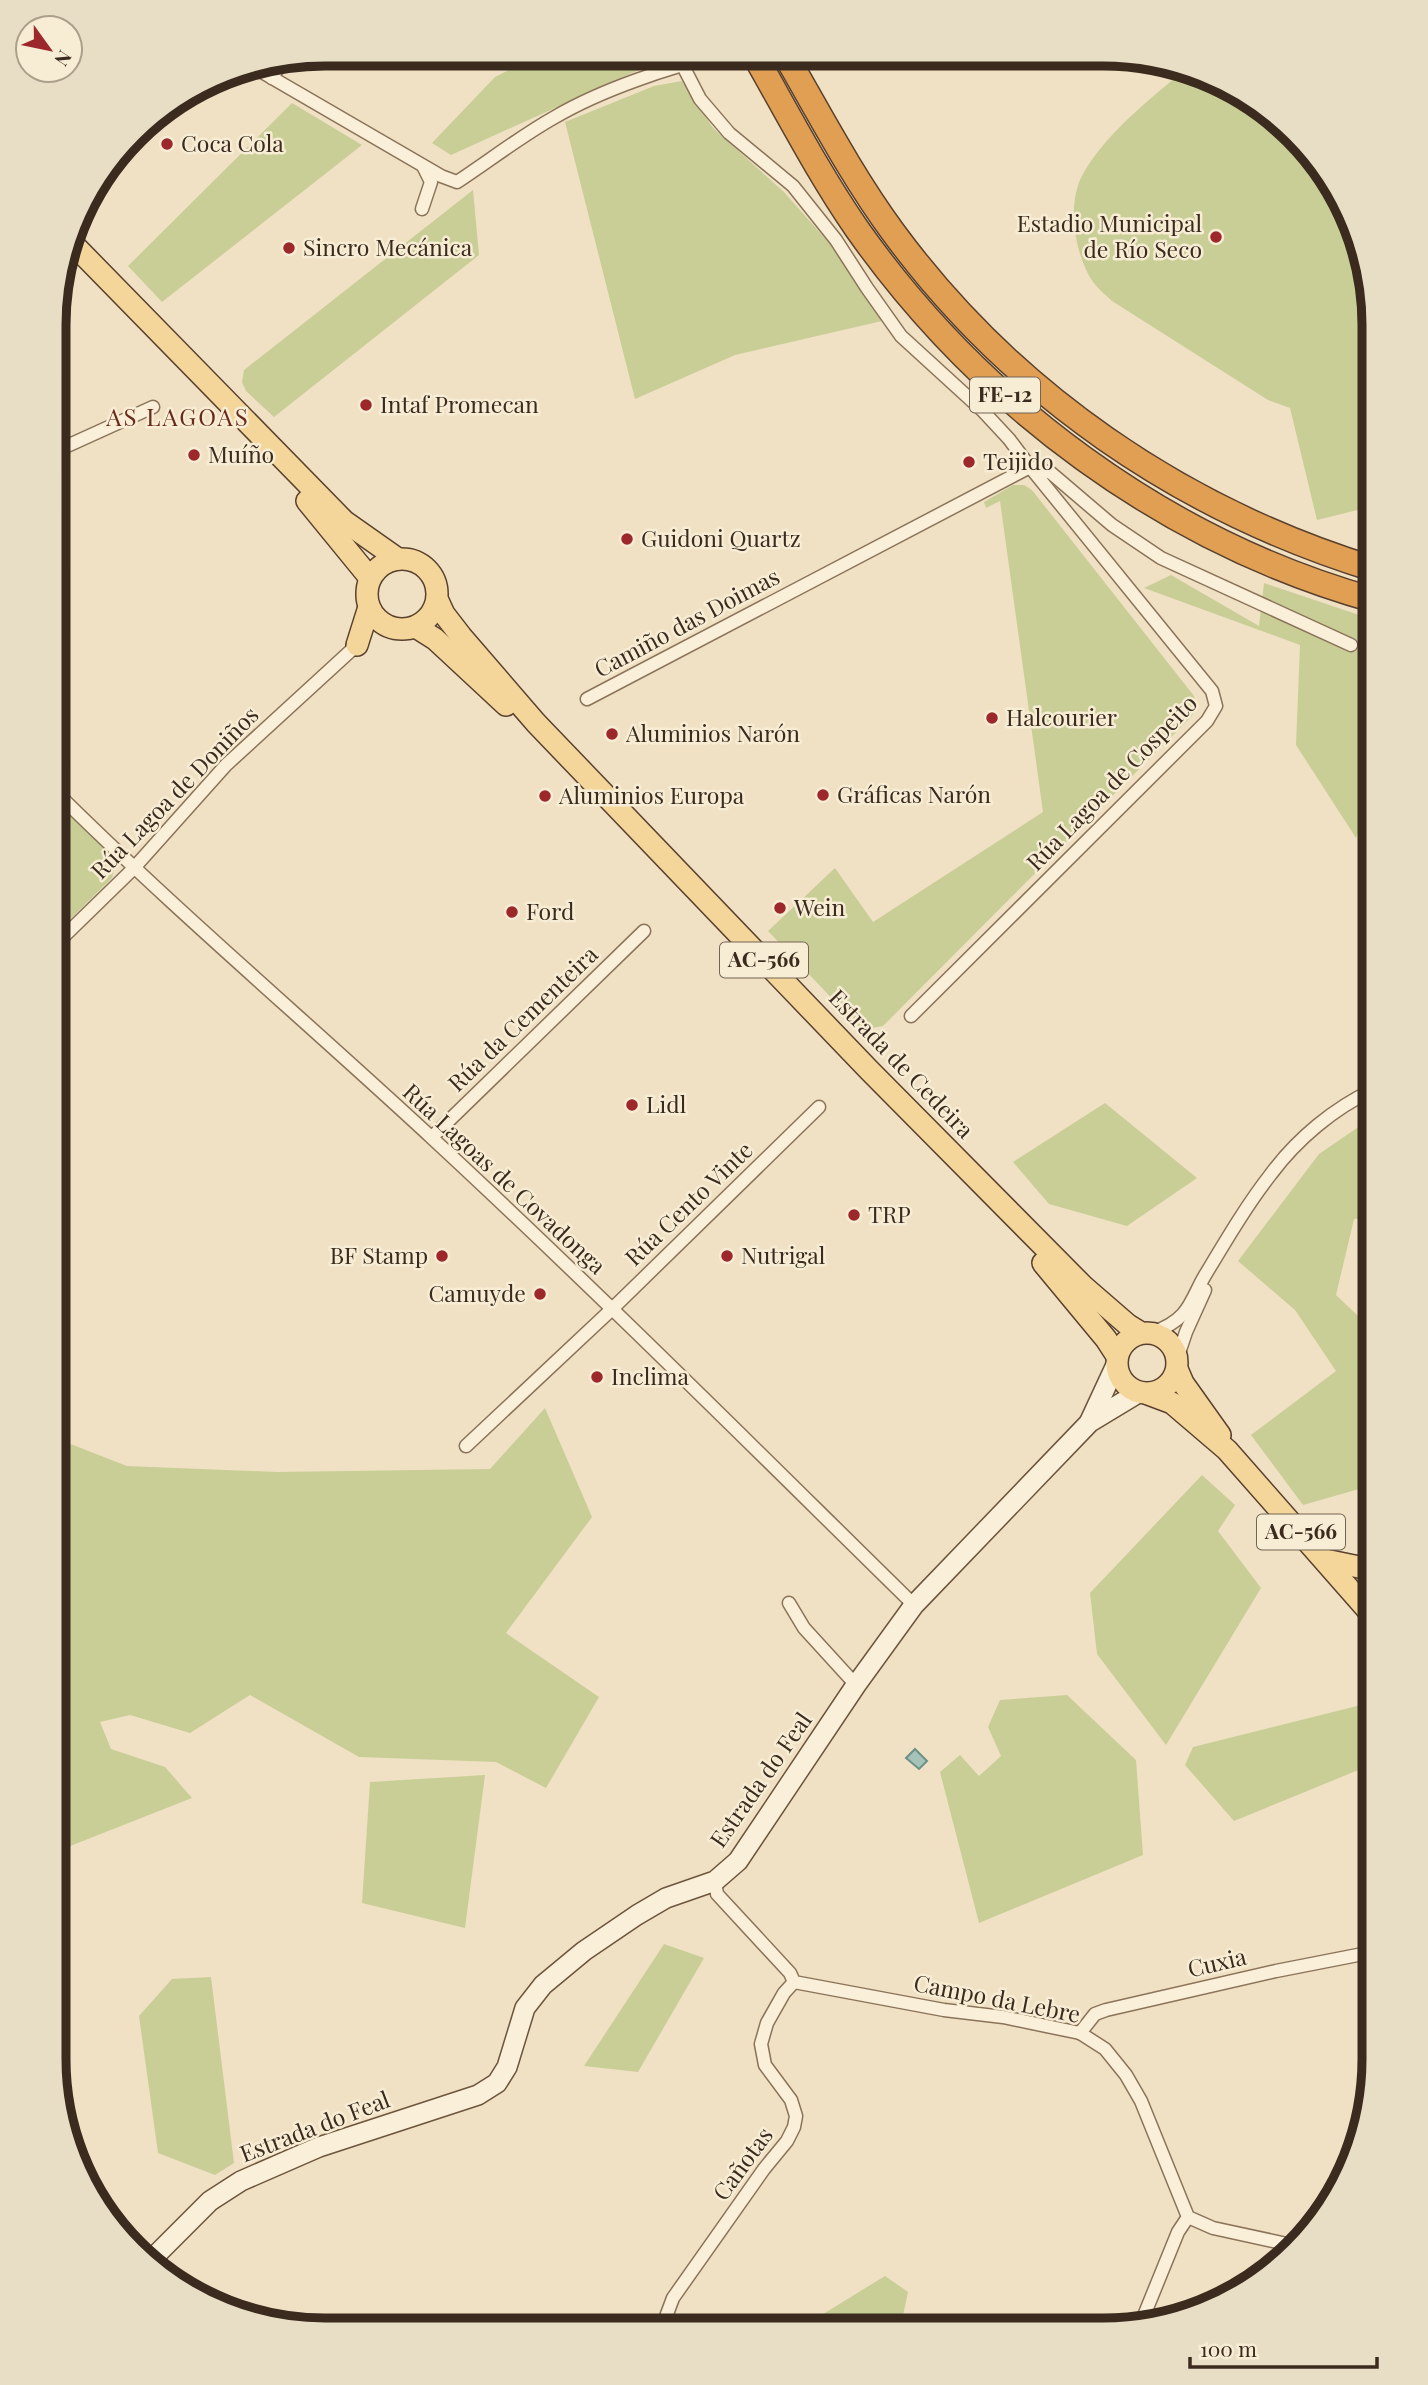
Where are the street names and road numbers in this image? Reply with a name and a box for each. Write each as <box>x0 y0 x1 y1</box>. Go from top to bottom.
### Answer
road number: FE-12 <box>970 378 1040 412</box>
street label: Camiño das Doimas <box>588 560 784 684</box>
street label: Rúa Lagoa de Cospeito <box>1019 687 1203 877</box>
street label: Rúa Lagoa de Doniños <box>83 699 264 885</box>
street label: Rúa da Cementeira <box>440 938 604 1097</box>
road number: AC-566 <box>720 942 808 978</box>
street label: Estrada de Cedeira <box>823 982 982 1145</box>
street label: Rúa Lagoas de Covadonga <box>397 1076 613 1280</box>
street label: Rúa Cento Vinte <box>617 1134 758 1272</box>
road number: AC-566 <box>1257 1514 1345 1550</box>
street label: Estrada do Feal <box>702 1705 818 1853</box>
street label: Cuxia <box>1184 1940 1250 1983</box>
street label: Campo da Lebre <box>911 1966 1083 2029</box>
street label: Estrada do Feal <box>235 2083 394 2168</box>
street label: Cañotas <box>705 2120 779 2206</box>

